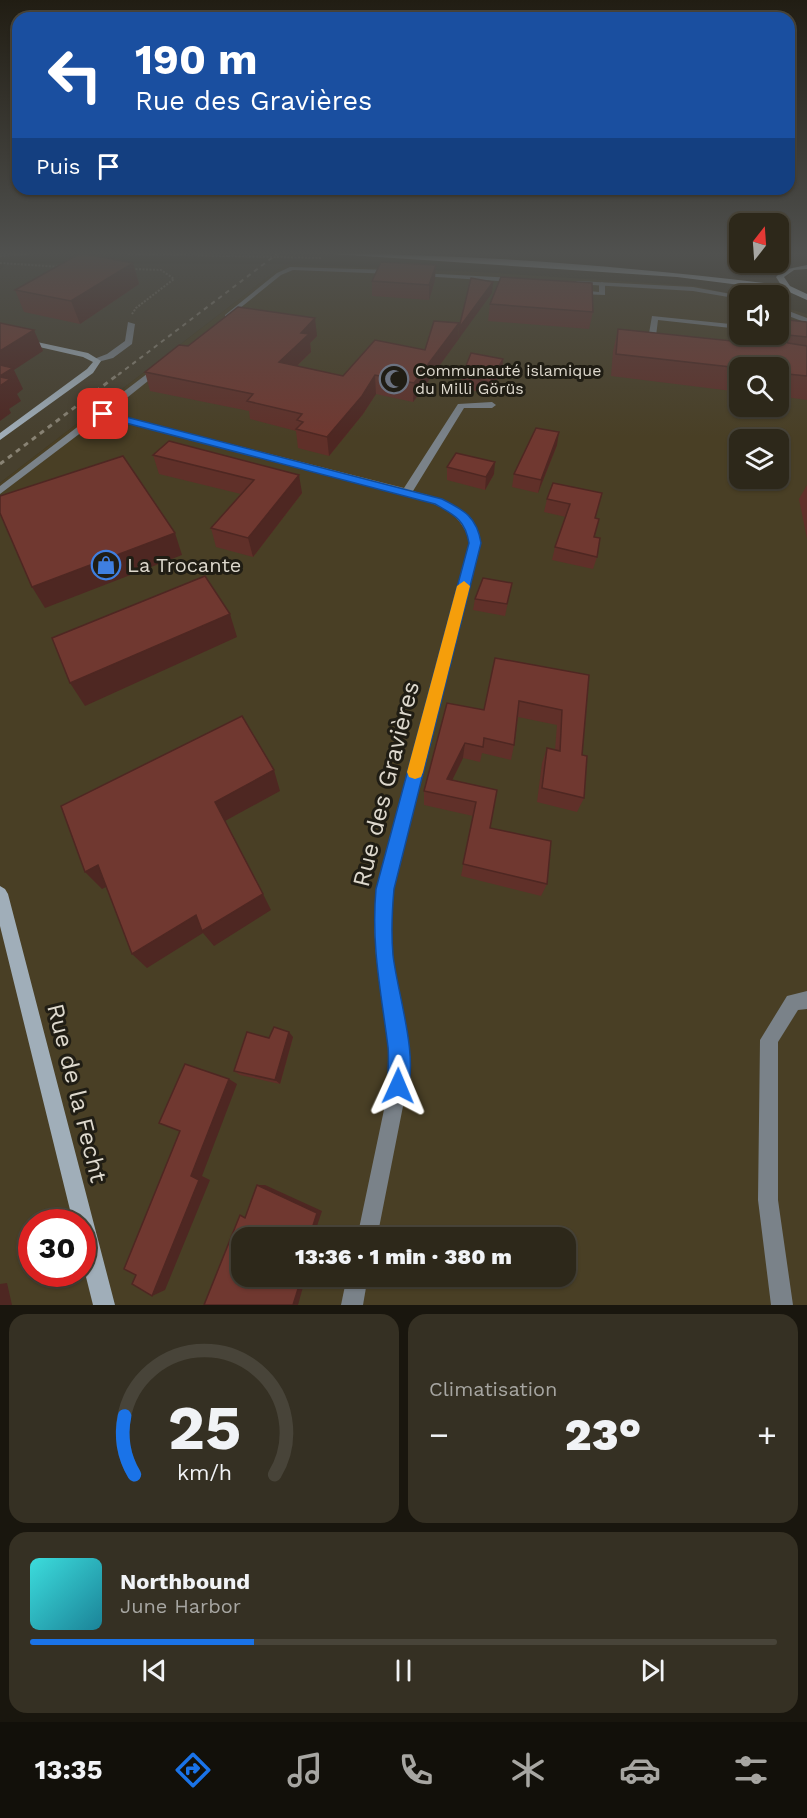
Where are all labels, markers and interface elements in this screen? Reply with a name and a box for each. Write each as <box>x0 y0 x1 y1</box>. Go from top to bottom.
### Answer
text: 190 m <box>135 35 258 84</box>
icon: left <box>36 36 114 114</box>
text: Rue des Gravières <box>135 85 372 117</box>
icon: arrive <box>92 150 125 183</box>
text: Puis <box>36 154 80 179</box>
north arrow <box>729 213 789 273</box>
map controls <box>729 213 789 489</box>
button: sound <box>729 285 789 345</box>
button: search <box>729 357 789 417</box>
place label: Communauté islamique du Milli Görüs <box>415 361 601 398</box>
mosque icon: Communauté islamique du Milli Görüs <box>378 363 410 395</box>
pin <box>77 388 128 439</box>
icon: arrive <box>86 397 119 430</box>
button: layers <box>729 429 789 489</box>
shop icon: La Trocante <box>90 549 122 581</box>
place label: La Trocante <box>127 553 241 577</box>
street label: Rue des Gravières <box>347 678 425 890</box>
street label: Rue de la Fecht <box>41 1001 113 1185</box>
position arrow <box>366 1054 430 1118</box>
speed limit sign: 30 <box>18 1209 96 1287</box>
text: 13:36 · 1 min · 380 m <box>295 1244 512 1269</box>
text: Climatisation <box>429 1377 557 1401</box>
text: 25 <box>167 1391 241 1464</box>
text: 23° <box>565 1408 641 1461</box>
text: − <box>429 1415 449 1454</box>
text: + <box>757 1415 777 1454</box>
text: km/h <box>176 1461 232 1486</box>
text: Northbound <box>120 1569 250 1594</box>
text: June Harbor <box>120 1594 241 1618</box>
icon: previous <box>138 1654 171 1687</box>
icon: pause <box>387 1654 420 1687</box>
icon: next <box>636 1654 669 1687</box>
icon: directions <box>172 1749 214 1791</box>
icon: music <box>284 1749 326 1791</box>
icon: phone <box>395 1749 437 1791</box>
icon: climate <box>507 1749 549 1791</box>
icon: car <box>619 1749 661 1791</box>
icon: filters <box>730 1749 772 1791</box>
text: 13:35 <box>35 1754 102 1786</box>

